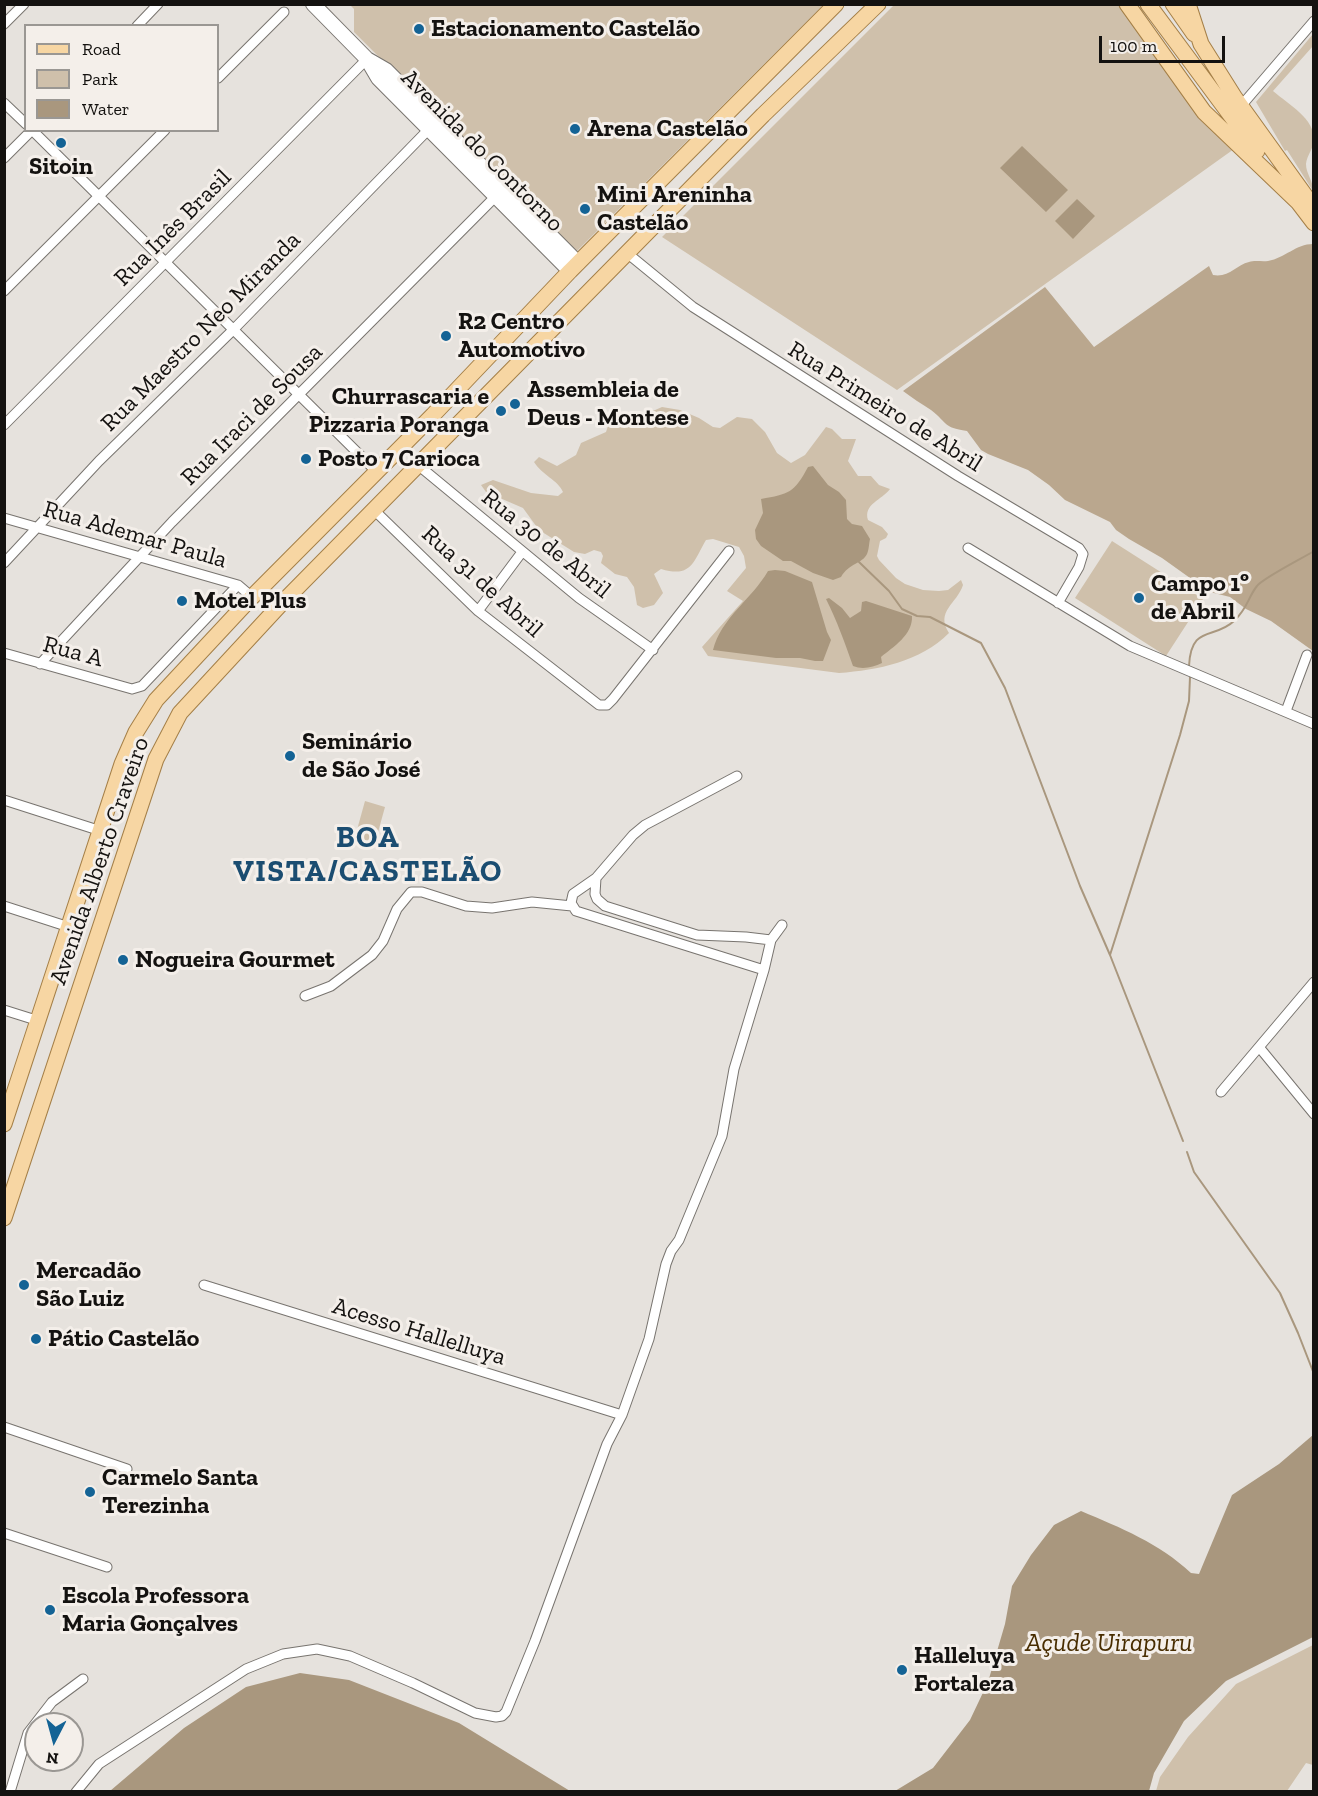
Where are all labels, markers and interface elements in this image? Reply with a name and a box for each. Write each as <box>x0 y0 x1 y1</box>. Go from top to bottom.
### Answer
place label: Estacionamento Castelão <box>431 15 700 43</box>
marker: Estacionamento Castelão <box>412 22 426 36</box>
legend <box>24 24 219 132</box>
scale bar <box>1102 24 1228 62</box>
text: 100 m <box>1110 35 1157 57</box>
text: Road <box>82 38 121 60</box>
street label: Avenida do Contorno <box>395 64 569 238</box>
text: Park <box>82 68 118 90</box>
text: Water <box>82 98 129 120</box>
place label: Arena Castelão <box>587 115 748 143</box>
marker: Arena Castelão <box>568 122 582 136</box>
marker: Sitoin <box>54 136 68 150</box>
place label: Sitoin <box>29 153 93 181</box>
street label: Rua Inês Brasil <box>108 163 238 293</box>
place label: Mini Areninha Castelão <box>597 181 752 237</box>
marker: Mini Areninha Castelão <box>578 202 592 216</box>
street label: Rua Maestro Neo Miranda <box>95 226 307 438</box>
place label: R2 Centro Automotivo <box>458 308 585 364</box>
marker: R2 Centro Automotivo <box>439 329 453 343</box>
street label: Rua Primeiro de Abril <box>782 335 988 479</box>
street label: Rua Iraci de Sousa <box>175 338 329 492</box>
place label: Assembleia de Deus - Montese <box>527 376 689 432</box>
place label: Churrascaria e Pizzaria Poranga <box>309 383 489 439</box>
marker: Assembleia de Deus - Montese <box>508 397 522 411</box>
marker: Churrascaria e Pizzaria Poranga <box>494 404 508 418</box>
place label: Posto 7 Carioca <box>318 445 480 473</box>
marker: Posto 7 Carioca <box>299 452 313 466</box>
street label: Rua 30 de Abril <box>476 483 616 605</box>
street label: Rua Ademar Paula <box>40 495 230 575</box>
street label: Rua 31 de Abril <box>415 520 549 644</box>
place label: Campo 1º de Abril <box>1151 570 1249 626</box>
place label: Motel Plus <box>194 587 306 615</box>
marker: Campo 1º de Abril <box>1132 591 1146 605</box>
marker: Motel Plus <box>175 594 189 608</box>
street label: Rua A <box>40 630 106 674</box>
place label: Seminário de São José <box>302 728 420 784</box>
street label: Avenida Alberto Craveiro <box>44 733 156 989</box>
marker: Seminário de São José <box>283 749 297 763</box>
district label: BOA VISTA/CASTELÃO <box>233 820 503 890</box>
place label: Nogueira Gourmet <box>135 946 335 974</box>
marker: Nogueira Gourmet <box>116 953 130 967</box>
place label: Mercadão São Luiz <box>36 1257 141 1313</box>
marker: Mercadão São Luiz <box>17 1278 31 1292</box>
street label: Acesso Hallelluya <box>329 1292 509 1372</box>
place label: Pátio Castelão <box>48 1325 199 1353</box>
marker: Pátio Castelão <box>29 1332 43 1346</box>
place label: Carmelo Santa Terezinha <box>102 1464 258 1520</box>
marker: Carmelo Santa Terezinha <box>83 1485 97 1499</box>
place label: Escola Professora Maria Gonçalves <box>62 1582 249 1638</box>
marker: Escola Professora Maria Gonçalves <box>43 1603 57 1617</box>
water label: Açude Uirapuru <box>1025 1628 1193 1660</box>
place label: Halleluya Fortaleza <box>914 1642 1015 1698</box>
marker: Halleluya Fortaleza <box>895 1663 909 1677</box>
north arrow <box>24 1712 84 1772</box>
text: N <box>45 1748 59 1768</box>

